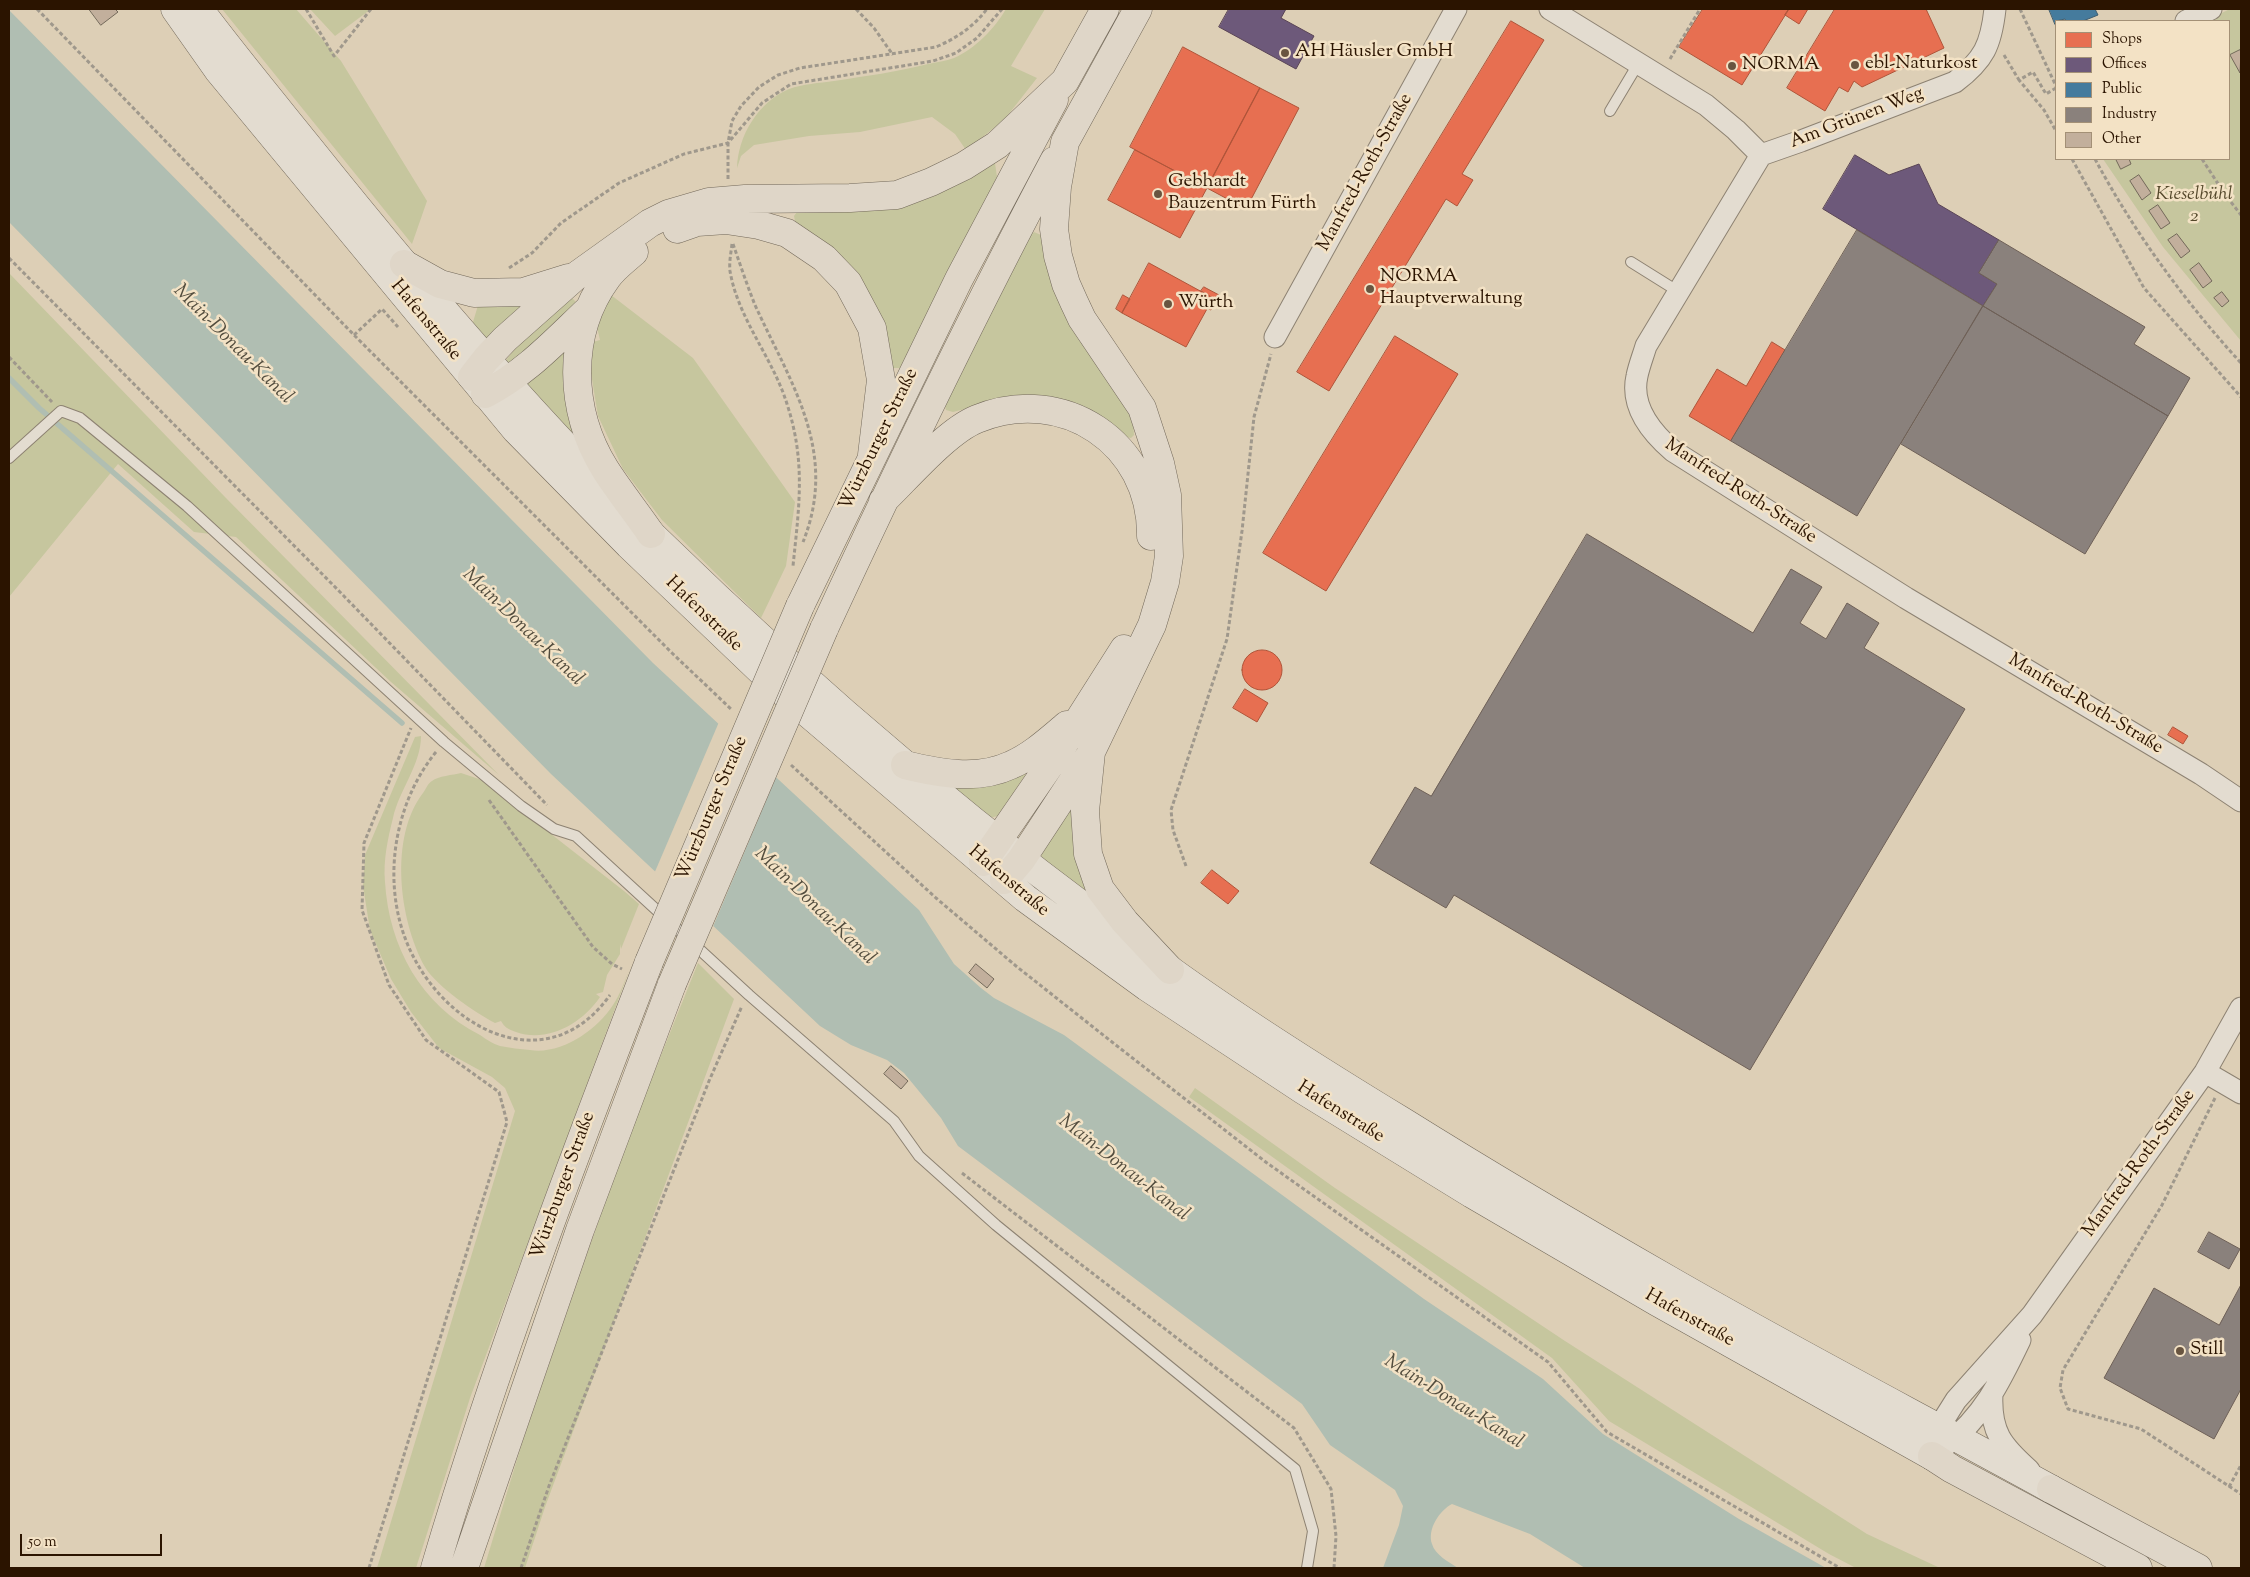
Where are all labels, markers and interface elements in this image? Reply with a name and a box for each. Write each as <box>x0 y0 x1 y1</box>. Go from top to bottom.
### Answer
legend <box>2055 20 2230 160</box>
text: Shops <box>2102 29 2142 50</box>
place label: AH Häusler GmbH <box>1295 42 1453 64</box>
marker: AH Häusler GmbH <box>1279 47 1291 59</box>
place label: ebl-Naturkost <box>1865 54 1978 76</box>
text: Offices <box>2102 54 2147 75</box>
place label: NORMA <box>1742 55 1820 77</box>
marker: ebl-Naturkost <box>1849 59 1861 71</box>
marker: NORMA <box>1726 60 1738 72</box>
text: Public <box>2102 79 2142 100</box>
street label: Am Grünen Weg <box>1787 83 1927 155</box>
street label: Manfred-Roth-Straße <box>1313 90 1419 256</box>
text: Industry <box>2102 104 2157 125</box>
text: Other <box>2102 129 2141 150</box>
place label: Gebhardt Bauzentrum Fürth <box>1168 172 1317 216</box>
park label: Kieselbühl 2 <box>2155 185 2233 229</box>
marker: Gebhardt Bauzentrum Fürth <box>1152 188 1164 200</box>
place label: NORMA Hauptverwaltung <box>1380 267 1523 311</box>
street label: Hafenstraße <box>385 276 465 366</box>
water label: Main-Donau-Kanal <box>167 280 297 410</box>
marker: NORMA Hauptverwaltung <box>1364 283 1376 295</box>
place label: Würth <box>1178 293 1234 315</box>
marker: Würth <box>1162 298 1174 310</box>
street label: Würzburger Straße <box>836 365 924 515</box>
street label: Manfred-Roth-Straße <box>1660 434 1820 550</box>
water label: Main-Donau-Kanal <box>456 564 588 692</box>
street label: Hafenstraße <box>660 572 746 658</box>
street label: Manfred-Roth-Straße <box>2003 650 2167 760</box>
street label: Würzburger Straße <box>672 733 754 885</box>
street label: Hafenstraße <box>963 842 1053 922</box>
water label: Main-Donau-Kanal <box>748 843 880 971</box>
street label: Hafenstraße <box>1292 1077 1388 1149</box>
street label: Manfred-Roth-Straße <box>2079 1086 2201 1242</box>
street label: Würzburger Straße <box>527 1109 601 1263</box>
water label: Main-Donau-Kanal <box>1053 1110 1193 1228</box>
street label: Hafenstraße <box>1640 1285 1738 1353</box>
place label: Still <box>2190 1340 2224 1362</box>
marker: Still <box>2174 1345 2186 1357</box>
water label: Main-Donau-Kanal <box>1379 1351 1527 1455</box>
scale bar <box>22 1524 165 1556</box>
text: 50 m <box>28 1532 57 1553</box>

